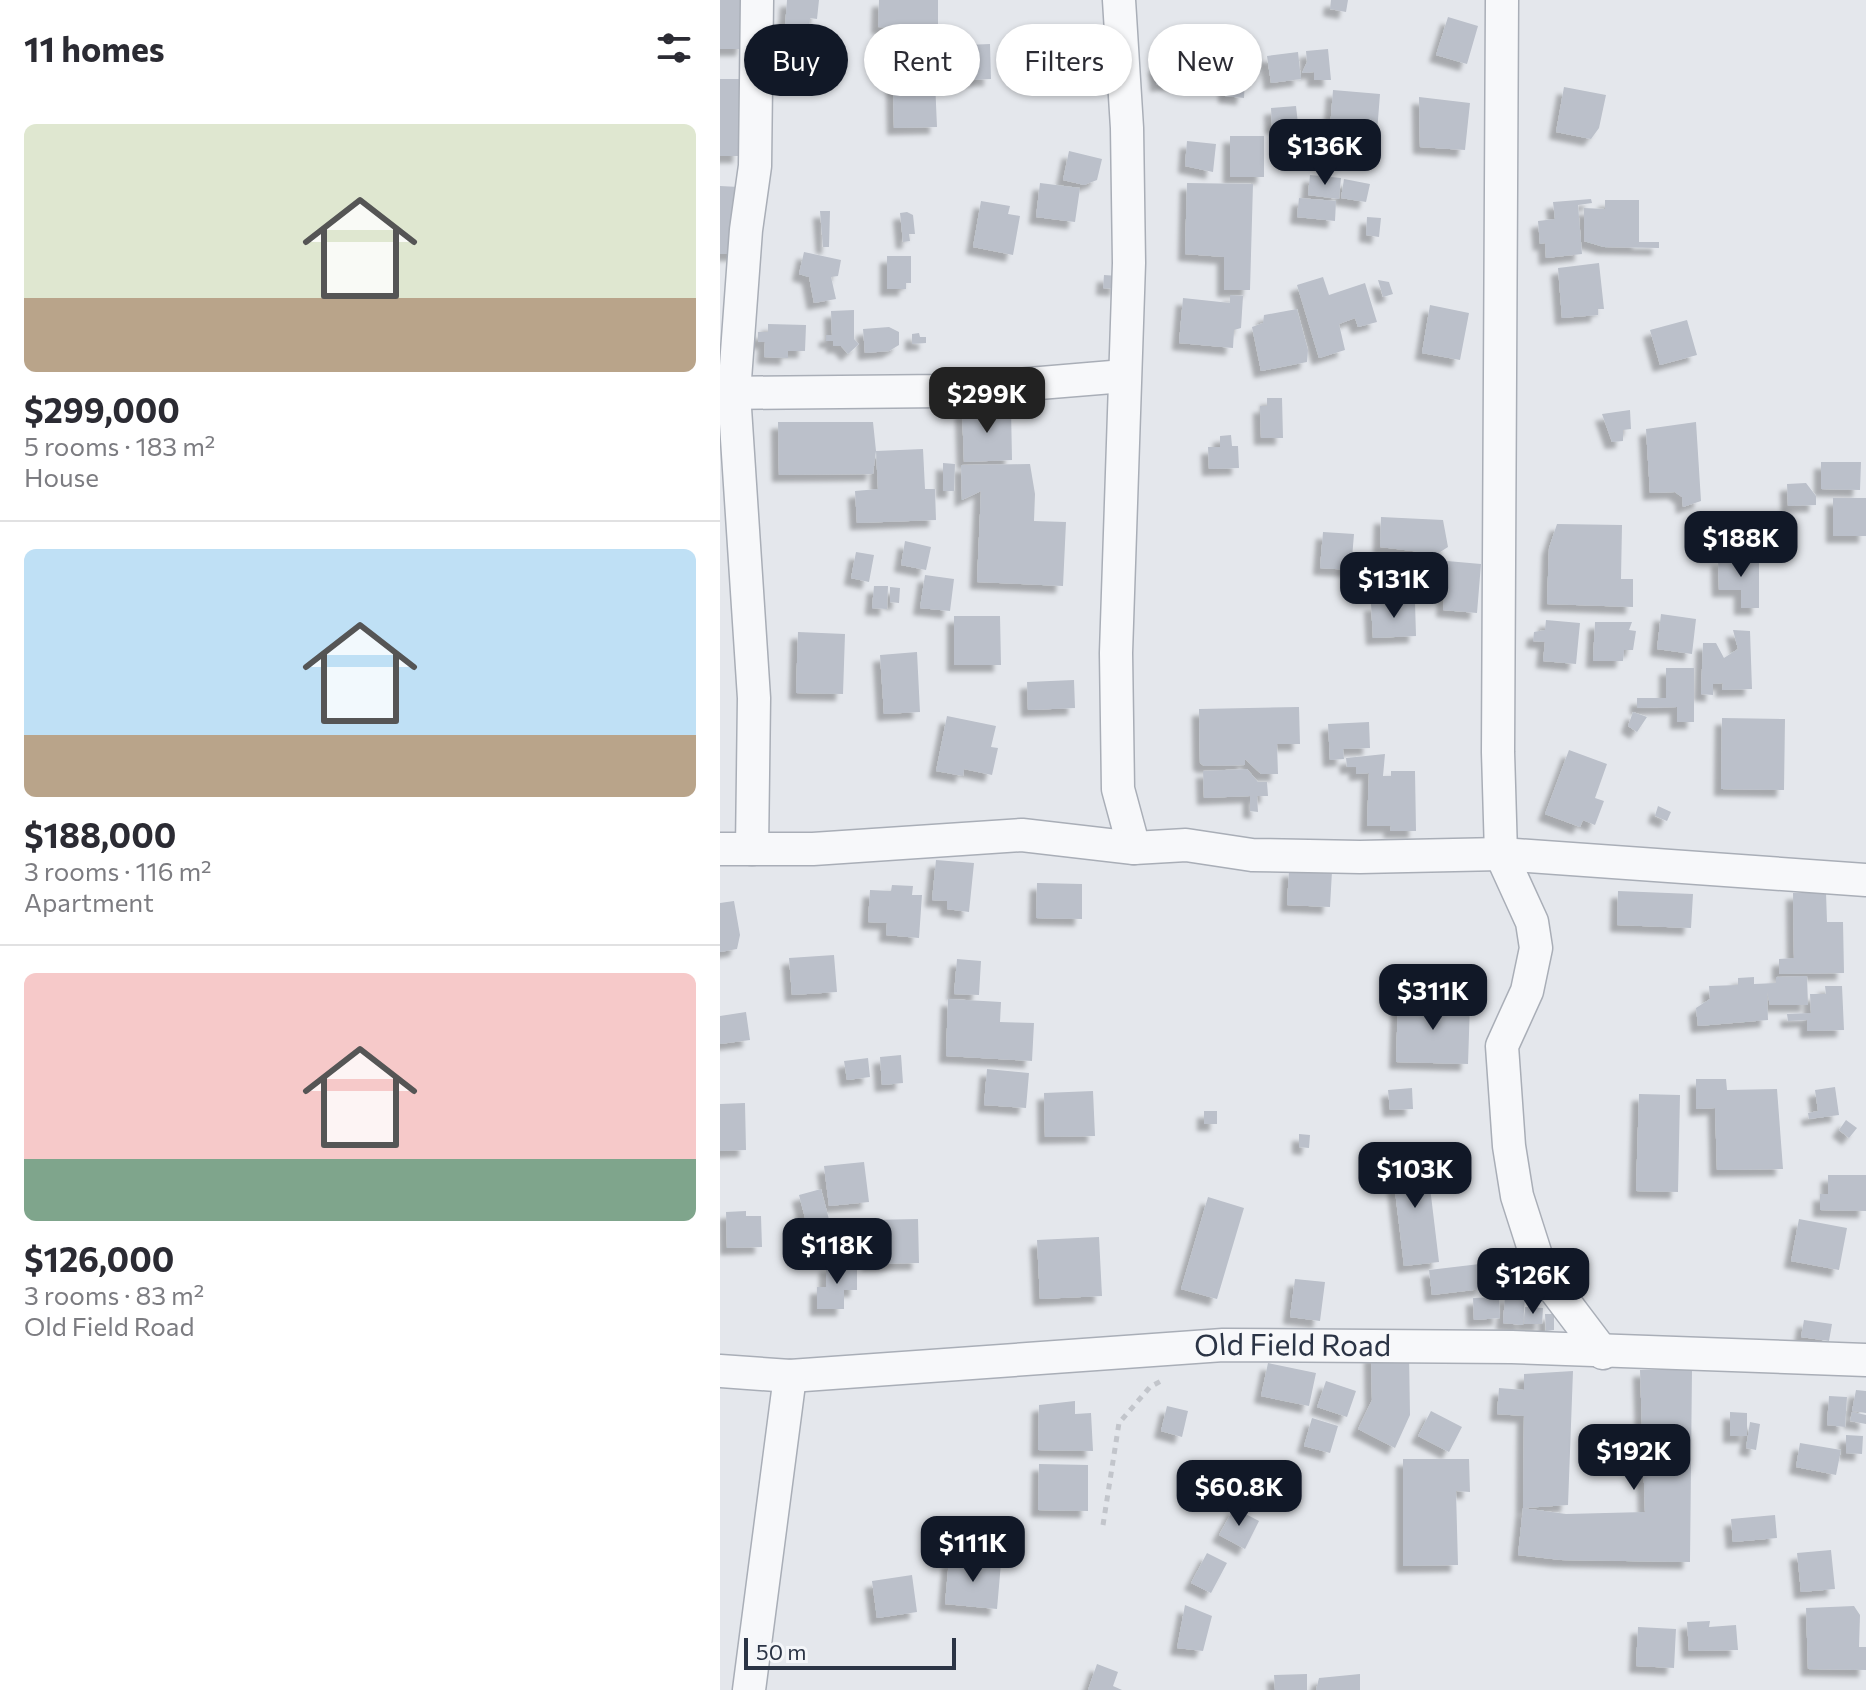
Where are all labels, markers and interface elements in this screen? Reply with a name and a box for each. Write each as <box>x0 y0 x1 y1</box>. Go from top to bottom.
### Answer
chip: Buy <box>744 24 848 96</box>
chip: Rent <box>864 24 980 96</box>
chip: Filters <box>996 24 1132 96</box>
chip: New <box>1148 24 1262 96</box>
icon: filters <box>652 26 696 70</box>
text: 11 homes <box>24 27 165 69</box>
pin: $136K <box>1269 119 1381 187</box>
text: $136K <box>1287 129 1363 160</box>
icon: home <box>288 176 432 320</box>
pin: $299K <box>931 367 1043 435</box>
text: $299K <box>947 377 1027 408</box>
text: $299,000 <box>24 388 180 430</box>
text: 5 rooms · 183 m² <box>24 430 215 461</box>
text: House <box>24 461 99 492</box>
pin: $188K <box>1685 511 1797 579</box>
text: $188K <box>1702 521 1780 552</box>
pin: $131K <box>1338 552 1450 620</box>
text: $131K <box>1358 562 1430 593</box>
icon: home <box>288 601 432 745</box>
text: $188,000 <box>24 813 176 855</box>
text: 3 rooms · 116 m² <box>24 855 212 886</box>
text: Apartment <box>24 886 154 917</box>
pin: $311K <box>1377 964 1489 1032</box>
text: $311K <box>1397 974 1469 1005</box>
icon: home <box>288 1025 432 1169</box>
pin: $103K <box>1359 1142 1471 1210</box>
text: $103K <box>1376 1152 1454 1183</box>
pin: $118K <box>781 1218 893 1286</box>
text: $118K <box>801 1228 873 1259</box>
text: $126,000 <box>24 1237 174 1279</box>
pin: $126K <box>1477 1248 1589 1316</box>
text: $126K <box>1495 1258 1571 1289</box>
text: 3 rooms · 83 m² <box>24 1279 204 1310</box>
text: Old Field Road <box>24 1310 194 1341</box>
street label: Old Field Road <box>1193 1324 1391 1363</box>
pin: $192K <box>1578 1424 1690 1492</box>
text: $192K <box>1596 1434 1672 1465</box>
pin: $60.8K <box>1174 1460 1304 1528</box>
text: $60.8K <box>1195 1470 1283 1501</box>
pin: $111K <box>917 1516 1029 1584</box>
text: $111K <box>939 1526 1007 1557</box>
scale bar <box>744 1634 956 1670</box>
text: 50 m <box>756 1638 806 1665</box>

